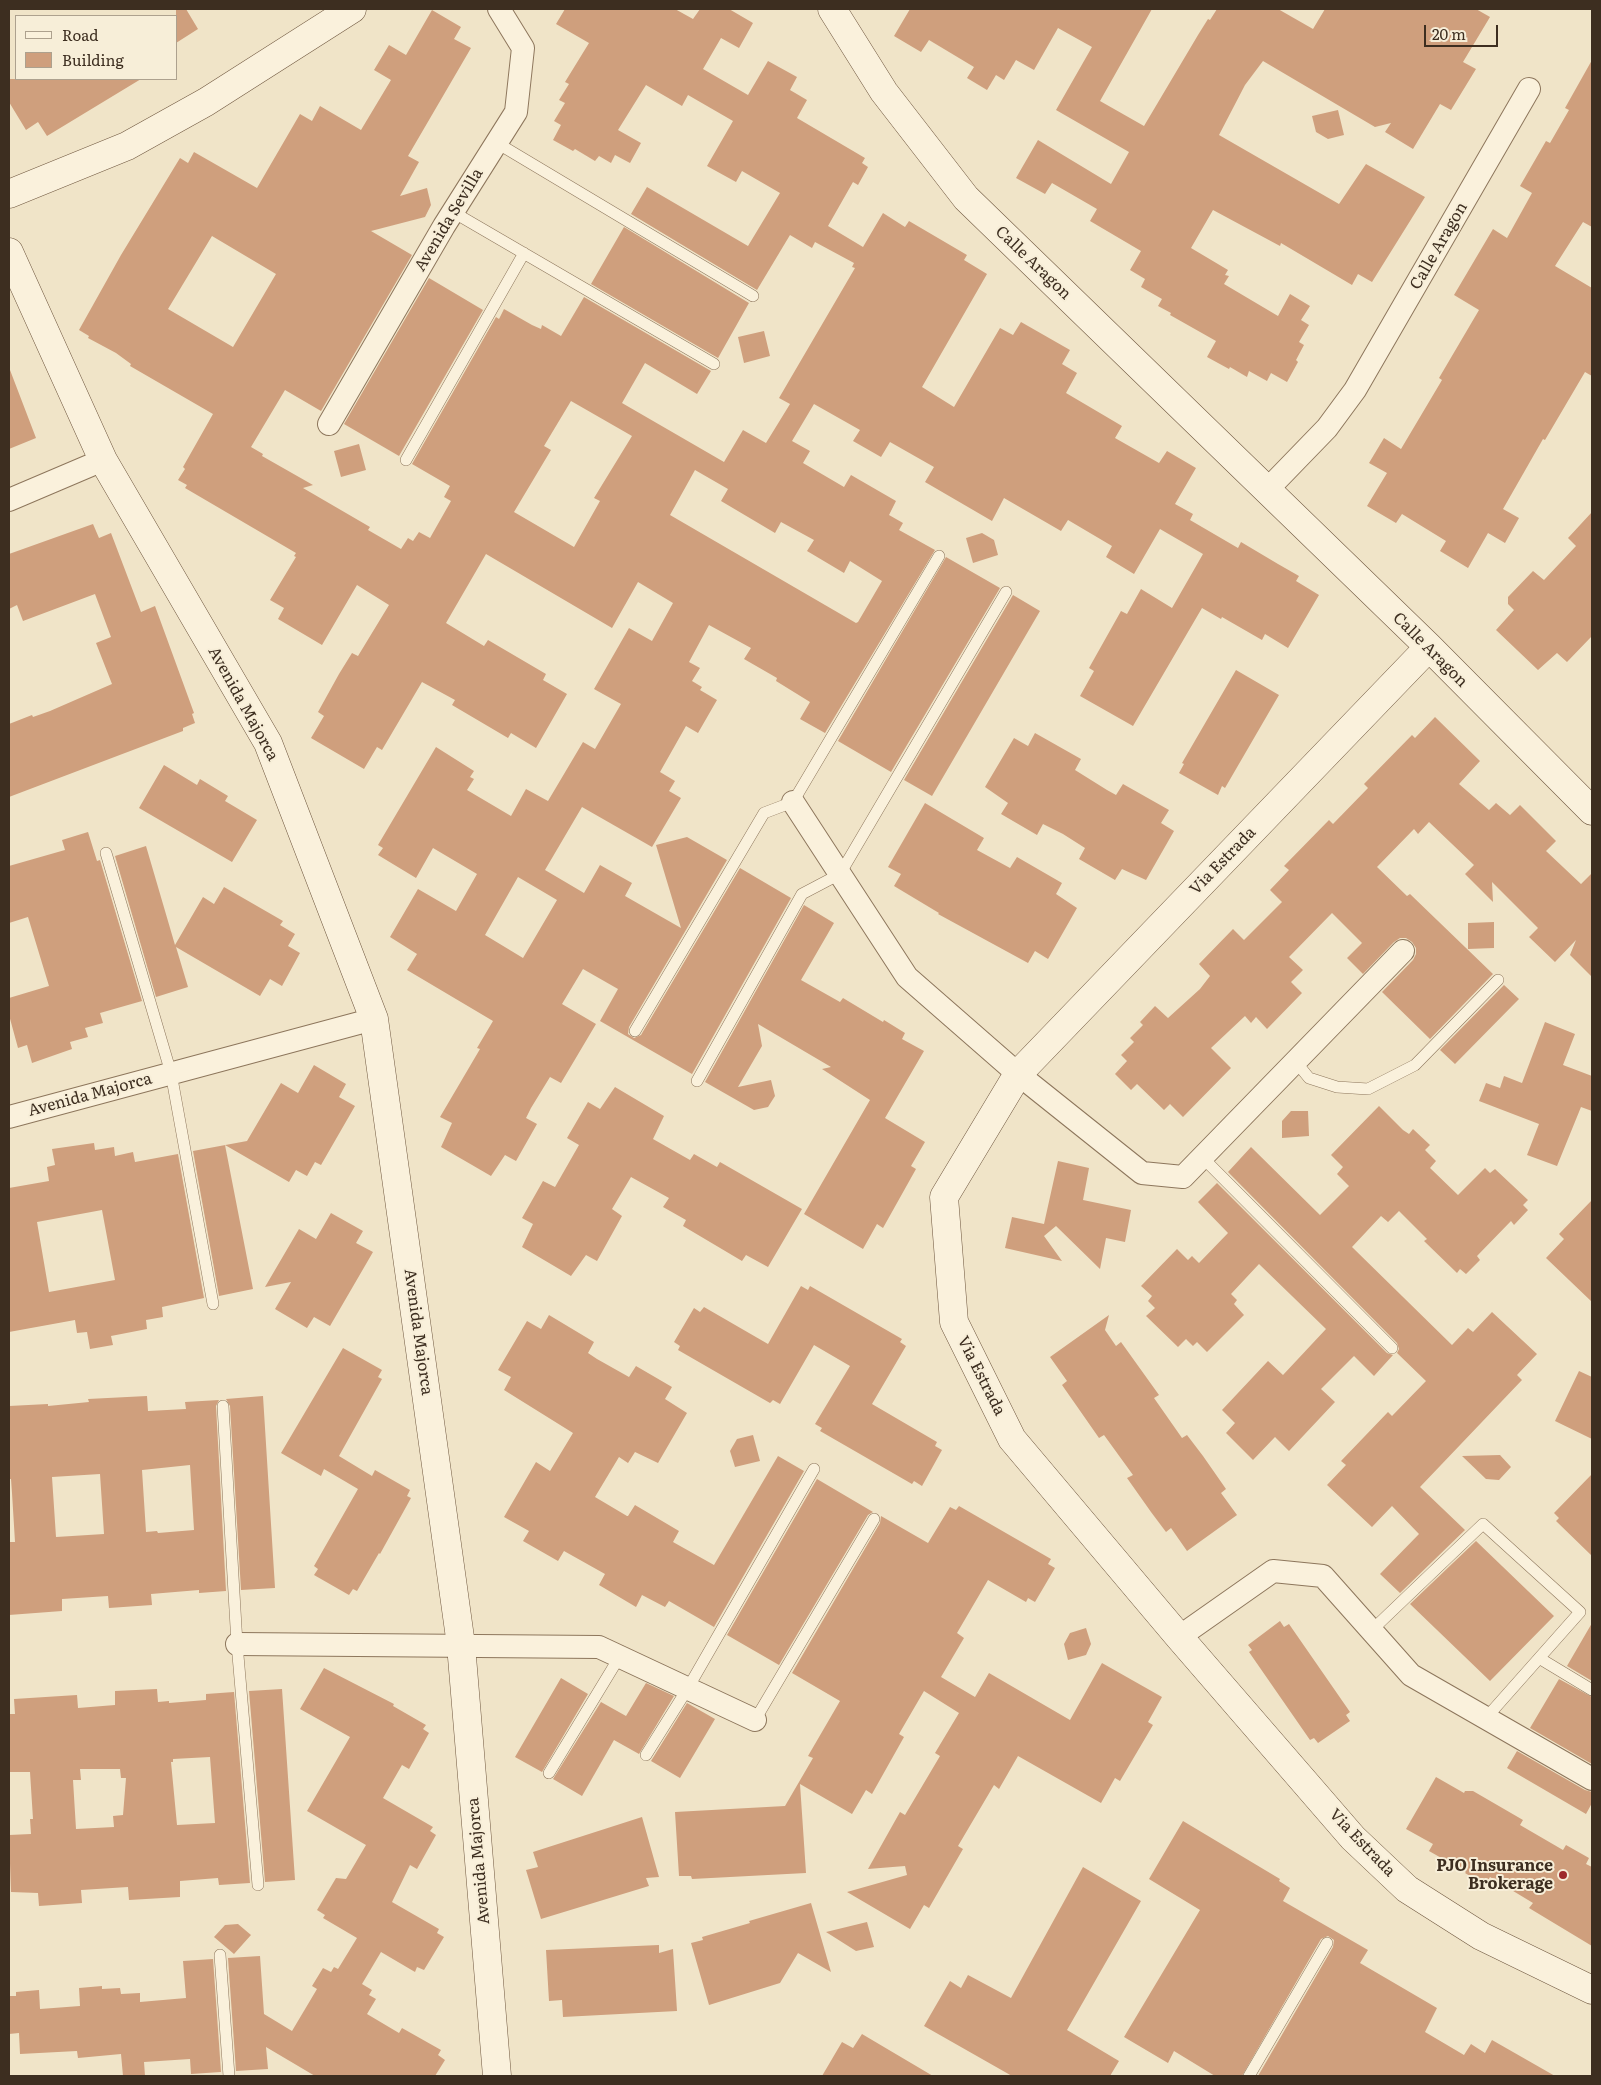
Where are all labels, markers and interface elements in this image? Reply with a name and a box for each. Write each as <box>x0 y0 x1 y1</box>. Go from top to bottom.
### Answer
legend <box>15 15 178 80</box>
scale bar <box>1426 15 1500 47</box>
text: 20 m <box>1432 22 1466 45</box>
text: Road <box>62 23 98 46</box>
text: Building <box>62 48 124 71</box>
street label: Avenida Sevilla <box>411 165 487 275</box>
street label: Calle Aragon <box>1406 199 1472 293</box>
street label: Calle Aragon <box>991 222 1075 304</box>
street label: Calle Aragon <box>1389 609 1471 691</box>
street label: Avenida Majorca <box>204 644 282 764</box>
street label: Via Estrada <box>1186 823 1260 899</box>
street label: Avenida Majorca <box>26 1069 154 1121</box>
street label: Avenida Majorca <box>400 1268 436 1396</box>
street label: Via Estrada <box>953 1333 1009 1419</box>
street label: Avenida Majorca <box>464 1797 494 1925</box>
street label: Via Estrada <box>1325 1805 1399 1881</box>
place label: PJO Insurance Brokerage <box>1436 1856 1553 1894</box>
marker: PJO Insurance Brokerage <box>1557 1869 1569 1881</box>

